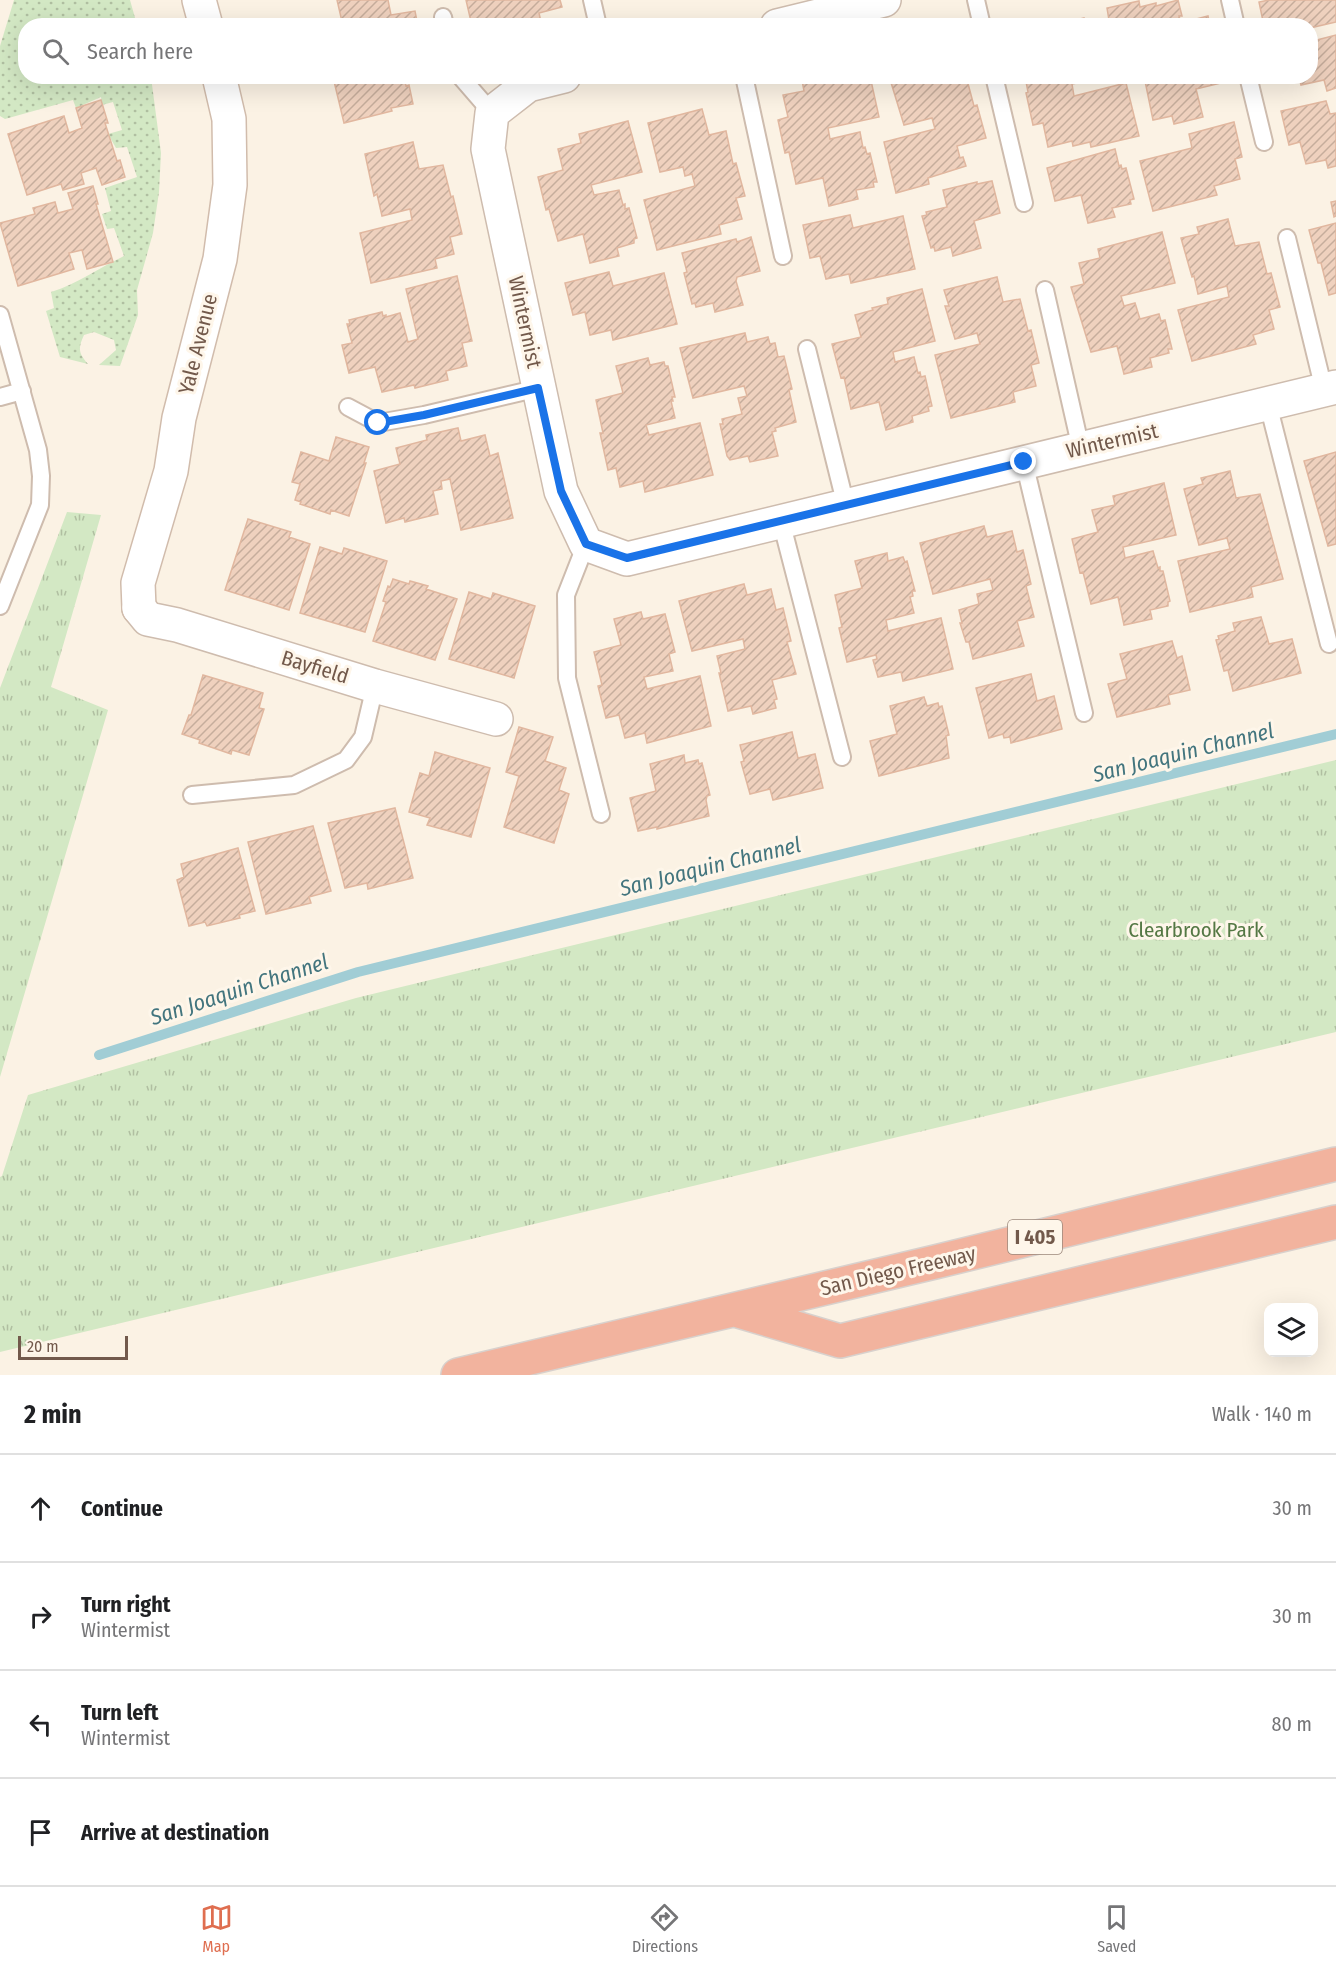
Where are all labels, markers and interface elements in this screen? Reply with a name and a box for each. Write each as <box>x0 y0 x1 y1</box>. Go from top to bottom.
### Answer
search box <box>18 18 1318 84</box>
icon: search <box>39 35 72 68</box>
text: Search here <box>87 38 193 65</box>
street label: Wintermist <box>503 274 547 371</box>
street label: Yale Avenue <box>173 291 223 397</box>
route start <box>364 409 390 435</box>
street label: Wintermist <box>1063 418 1161 464</box>
route end <box>1010 448 1036 474</box>
street label: Bayfield <box>278 644 352 690</box>
water label: San Joaquin Channel <box>1089 717 1277 788</box>
water label: San Joaquin Channel <box>616 831 804 902</box>
park label: Clearbrook Park <box>1128 917 1264 943</box>
water label: San Joaquin Channel <box>146 948 332 1031</box>
road number: I 405 <box>1008 1220 1062 1254</box>
street label: San Diego Freeway <box>818 1240 979 1302</box>
map controls <box>1264 1303 1318 1357</box>
button: layers <box>1264 1303 1318 1357</box>
scale bar <box>18 1333 128 1360</box>
text: 20 m <box>27 1337 58 1356</box>
text: 2 min <box>24 1399 82 1430</box>
text: Walk · 140 m <box>1212 1402 1312 1426</box>
icon: ahead <box>24 1492 57 1525</box>
text: Continue <box>81 1495 163 1522</box>
text: 30 m <box>1272 1496 1312 1520</box>
text: Turn right <box>81 1591 170 1618</box>
icon: right <box>24 1600 57 1633</box>
text: 30 m <box>1272 1604 1312 1628</box>
text: Wintermist <box>81 1618 170 1642</box>
text: Turn left <box>81 1699 159 1726</box>
icon: left <box>24 1708 57 1741</box>
text: 80 m <box>1272 1712 1312 1736</box>
text: Wintermist <box>81 1726 170 1750</box>
icon: arrive <box>24 1816 57 1849</box>
text: Arrive at destination <box>81 1819 269 1846</box>
tab: Map <box>200 1901 233 1956</box>
tab: Directions <box>632 1901 698 1956</box>
tab: Saved <box>1097 1901 1136 1956</box>

